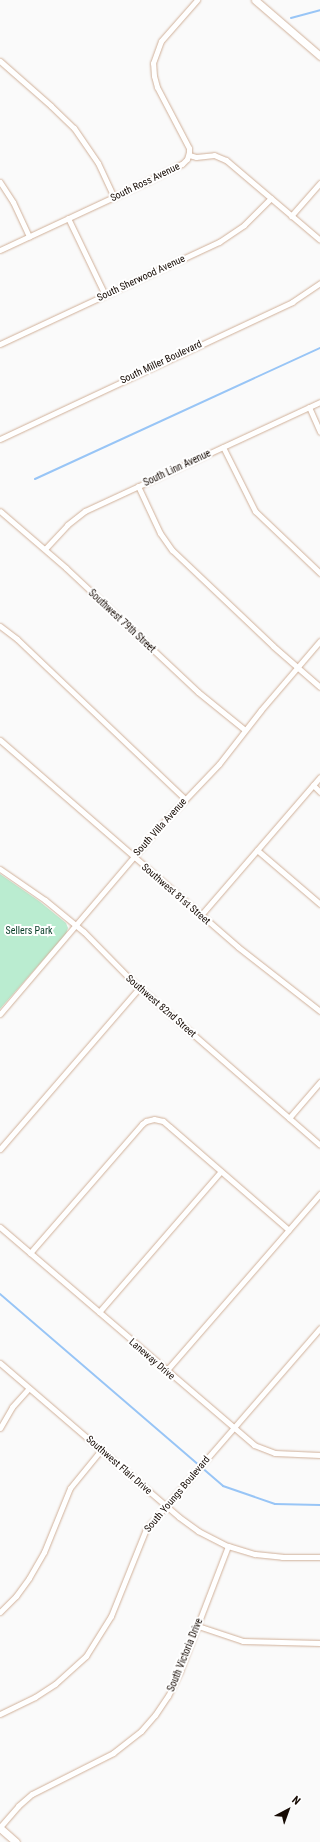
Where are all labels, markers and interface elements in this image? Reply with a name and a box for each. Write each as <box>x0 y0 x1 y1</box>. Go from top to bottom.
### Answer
street label: South Ross Avenue <box>108 160 182 204</box>
street label: South Sherwood Avenue <box>95 252 187 304</box>
street label: South Miller Boulevard <box>118 338 204 386</box>
street label: South Linn Avenue <box>141 447 213 489</box>
street label: Southwest 79th Street <box>86 587 158 655</box>
street label: South Villa Avenue <box>131 796 189 858</box>
street label: Southwest 81st Street <box>139 861 213 927</box>
park label: Sellers Park <box>6 925 52 937</box>
street label: Southwest 82nd Street <box>123 972 199 1040</box>
street label: Laneway Drive <box>127 1336 177 1382</box>
street label: Southwest Flair Drive <box>84 1433 154 1497</box>
street label: South Youngs Boulevard <box>142 1453 212 1535</box>
street label: South Victoria Drive <box>165 1617 205 1693</box>
north arrow <box>268 1790 308 1830</box>
text: N <box>289 1793 303 1808</box>

